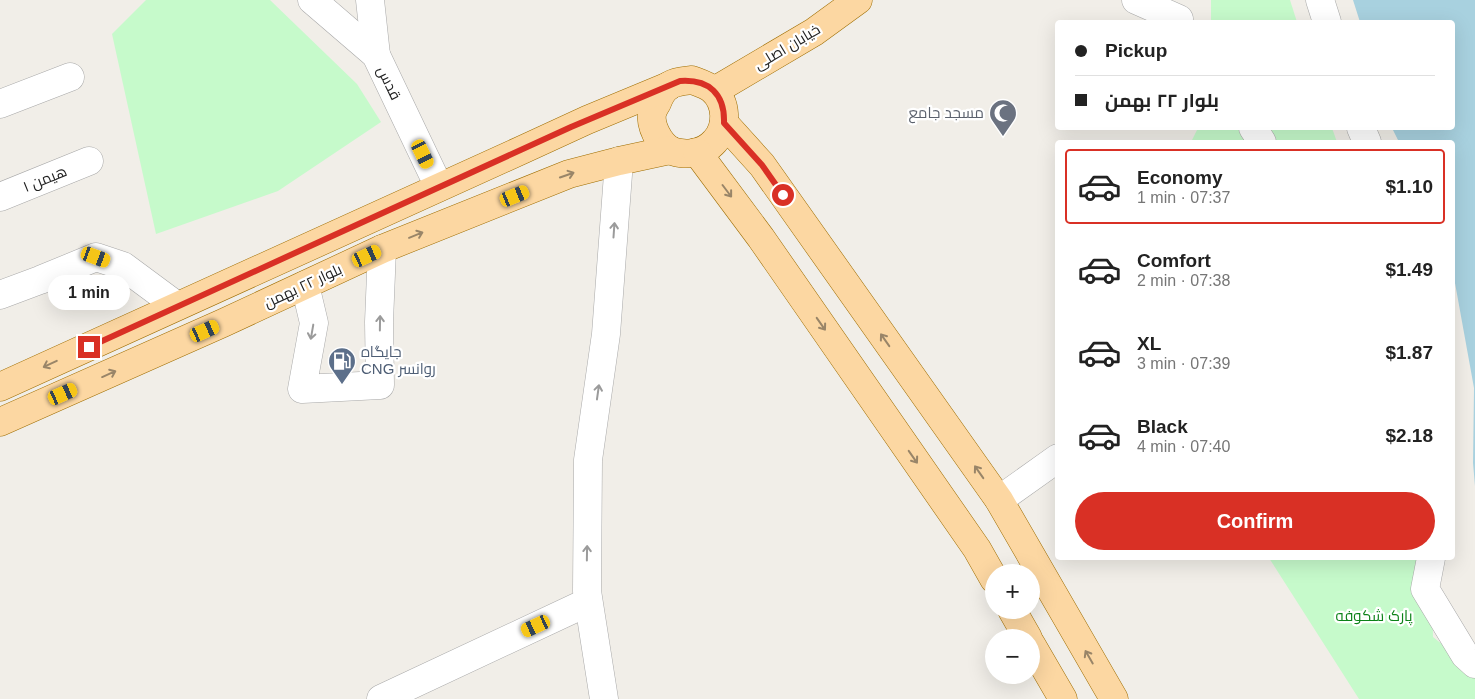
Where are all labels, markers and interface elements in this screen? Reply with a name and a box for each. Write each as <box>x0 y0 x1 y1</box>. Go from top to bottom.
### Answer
street label: خیابان اصلی <box>751 20 824 75</box>
text: Pickup <box>1105 40 1167 61</box>
street label: قدس <box>372 63 405 103</box>
text: بلوار ۲۲ بهمن <box>1105 90 1219 111</box>
mosque icon: مسجد جامع <box>988 98 1018 137</box>
place label: مسجد جامع <box>908 104 984 124</box>
car <box>409 137 436 171</box>
street label: هیمن ۱ <box>20 162 70 197</box>
icon: car <box>1077 164 1122 209</box>
text: Economy <box>1137 167 1223 188</box>
one-way arrow <box>559 170 575 180</box>
text: $1.10 <box>1385 176 1433 197</box>
car <box>498 183 531 209</box>
one-way arrow <box>721 184 732 197</box>
route start <box>772 184 794 206</box>
text: 1 min · 07:37 <box>1137 189 1230 206</box>
one-way arrow <box>609 222 619 238</box>
one-way arrow <box>408 230 423 240</box>
car <box>350 243 383 269</box>
car <box>79 245 112 269</box>
icon: car <box>1077 247 1122 292</box>
text: Comfort <box>1137 250 1211 271</box>
text: $1.49 <box>1385 259 1433 280</box>
street label: بلوار ۲۲ بهمن <box>261 260 345 313</box>
text: 2 min · 07:38 <box>1137 272 1230 289</box>
callout: 1 min <box>48 274 130 310</box>
text: 1 min <box>68 284 110 301</box>
one-way arrow <box>375 315 385 331</box>
one-way arrow <box>816 317 826 331</box>
car <box>188 318 221 344</box>
one-way arrow <box>307 324 317 340</box>
icon: car <box>1077 330 1122 375</box>
one-way arrow <box>880 333 890 347</box>
text: XL <box>1137 333 1161 354</box>
route end <box>78 336 100 358</box>
text: $1.87 <box>1385 342 1433 363</box>
place label: جایگاه CNG روانسر <box>361 343 436 378</box>
fuel station icon: جایگاه CNG روانسر <box>327 346 357 385</box>
text: 3 min · 07:39 <box>1137 355 1230 372</box>
one-way arrow <box>43 360 58 370</box>
one-way arrow <box>101 368 116 378</box>
car <box>46 381 79 407</box>
one-way arrow <box>593 384 603 400</box>
icon: car <box>1077 413 1122 458</box>
text: Black <box>1137 416 1188 437</box>
text: $2.18 <box>1385 425 1433 446</box>
text: 4 min · 07:40 <box>1137 438 1230 455</box>
one-way arrow <box>908 450 918 464</box>
one-way arrow <box>974 465 984 479</box>
button: Confirm <box>1075 492 1435 550</box>
one-way arrow <box>582 546 592 562</box>
map controls <box>985 564 1040 684</box>
button: + <box>985 564 1040 619</box>
park label: پارک شکوفه <box>1335 607 1413 626</box>
car <box>519 613 552 639</box>
button: − <box>985 629 1040 684</box>
one-way arrow <box>1084 650 1094 664</box>

